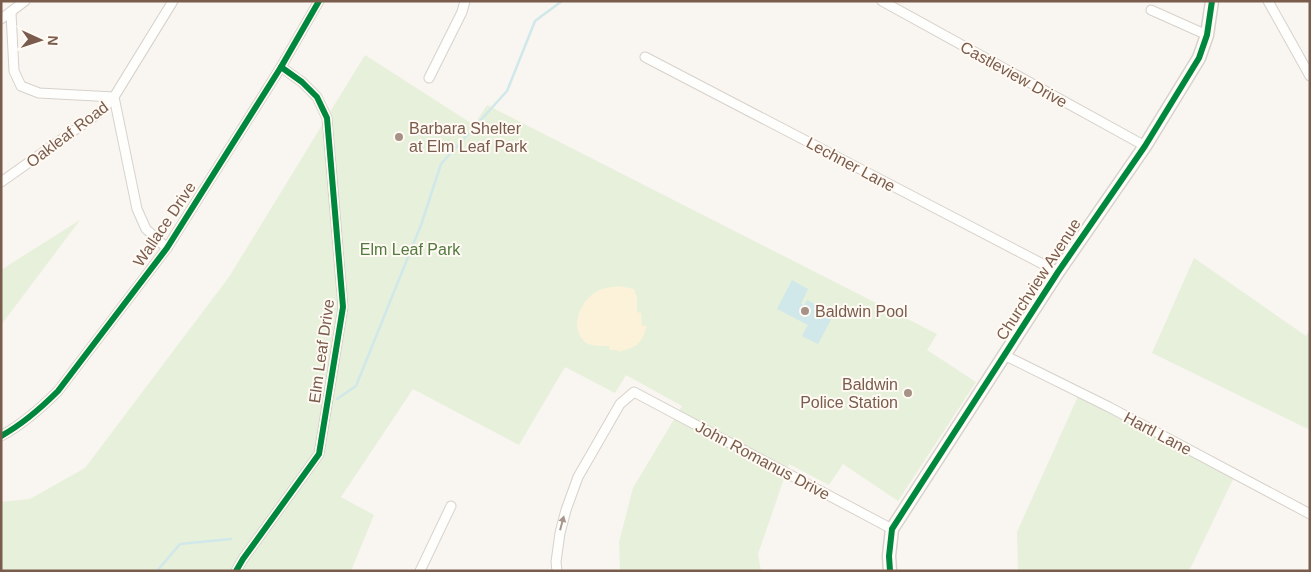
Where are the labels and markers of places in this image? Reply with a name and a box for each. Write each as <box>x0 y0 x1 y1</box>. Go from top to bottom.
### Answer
place label: Barbara Shelter at Elm Leaf Park <box>409 120 528 155</box>
marker: Barbara Shelter at Elm Leaf Park <box>393 131 405 143</box>
place label: Baldwin Pool <box>815 303 908 320</box>
marker: Baldwin Pool <box>799 305 811 317</box>
place label: Baldwin Police Station <box>800 376 898 411</box>
marker: Baldwin Police Station <box>902 387 914 399</box>

